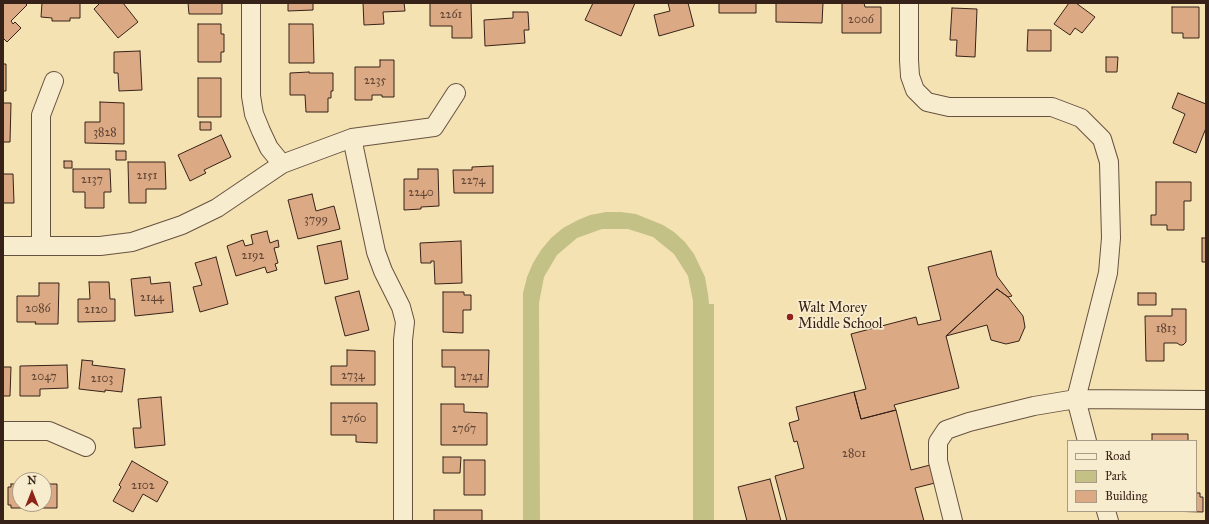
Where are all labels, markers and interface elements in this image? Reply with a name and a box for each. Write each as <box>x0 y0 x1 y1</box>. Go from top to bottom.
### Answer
house number: 2261 <box>440 8 462 22</box>
house number: 2006 <box>848 13 874 27</box>
house number: 2235 <box>364 74 386 88</box>
house number: 3828 <box>93 126 117 140</box>
house number: 2151 <box>137 169 157 183</box>
house number: 2137 <box>81 173 103 187</box>
house number: 2274 <box>461 174 485 188</box>
house number: 2240 <box>408 186 434 200</box>
house number: 3799 <box>304 213 328 227</box>
house number: 2192 <box>242 249 264 263</box>
house number: 2144 <box>140 291 164 305</box>
place label: Walt Morey Middle School <box>798 301 883 334</box>
house number: 2086 <box>25 302 51 316</box>
house number: 2120 <box>84 303 108 317</box>
marker: Walt Morey Middle School <box>785 312 795 322</box>
house number: 1813 <box>1156 322 1176 336</box>
house number: 2734 <box>341 369 365 383</box>
house number: 2047 <box>31 370 57 384</box>
house number: 2741 <box>460 370 484 384</box>
house number: 2103 <box>91 372 113 386</box>
house number: 2760 <box>341 412 367 426</box>
house number: 2767 <box>452 422 476 436</box>
legend <box>1067 440 1197 512</box>
house number: 2801 <box>842 447 866 461</box>
text: Road <box>1105 449 1131 463</box>
text: Park <box>1105 469 1127 483</box>
north arrow <box>12 472 52 512</box>
text: N <box>27 474 37 487</box>
house number: 2102 <box>131 479 155 493</box>
text: Building <box>1105 489 1147 503</box>

